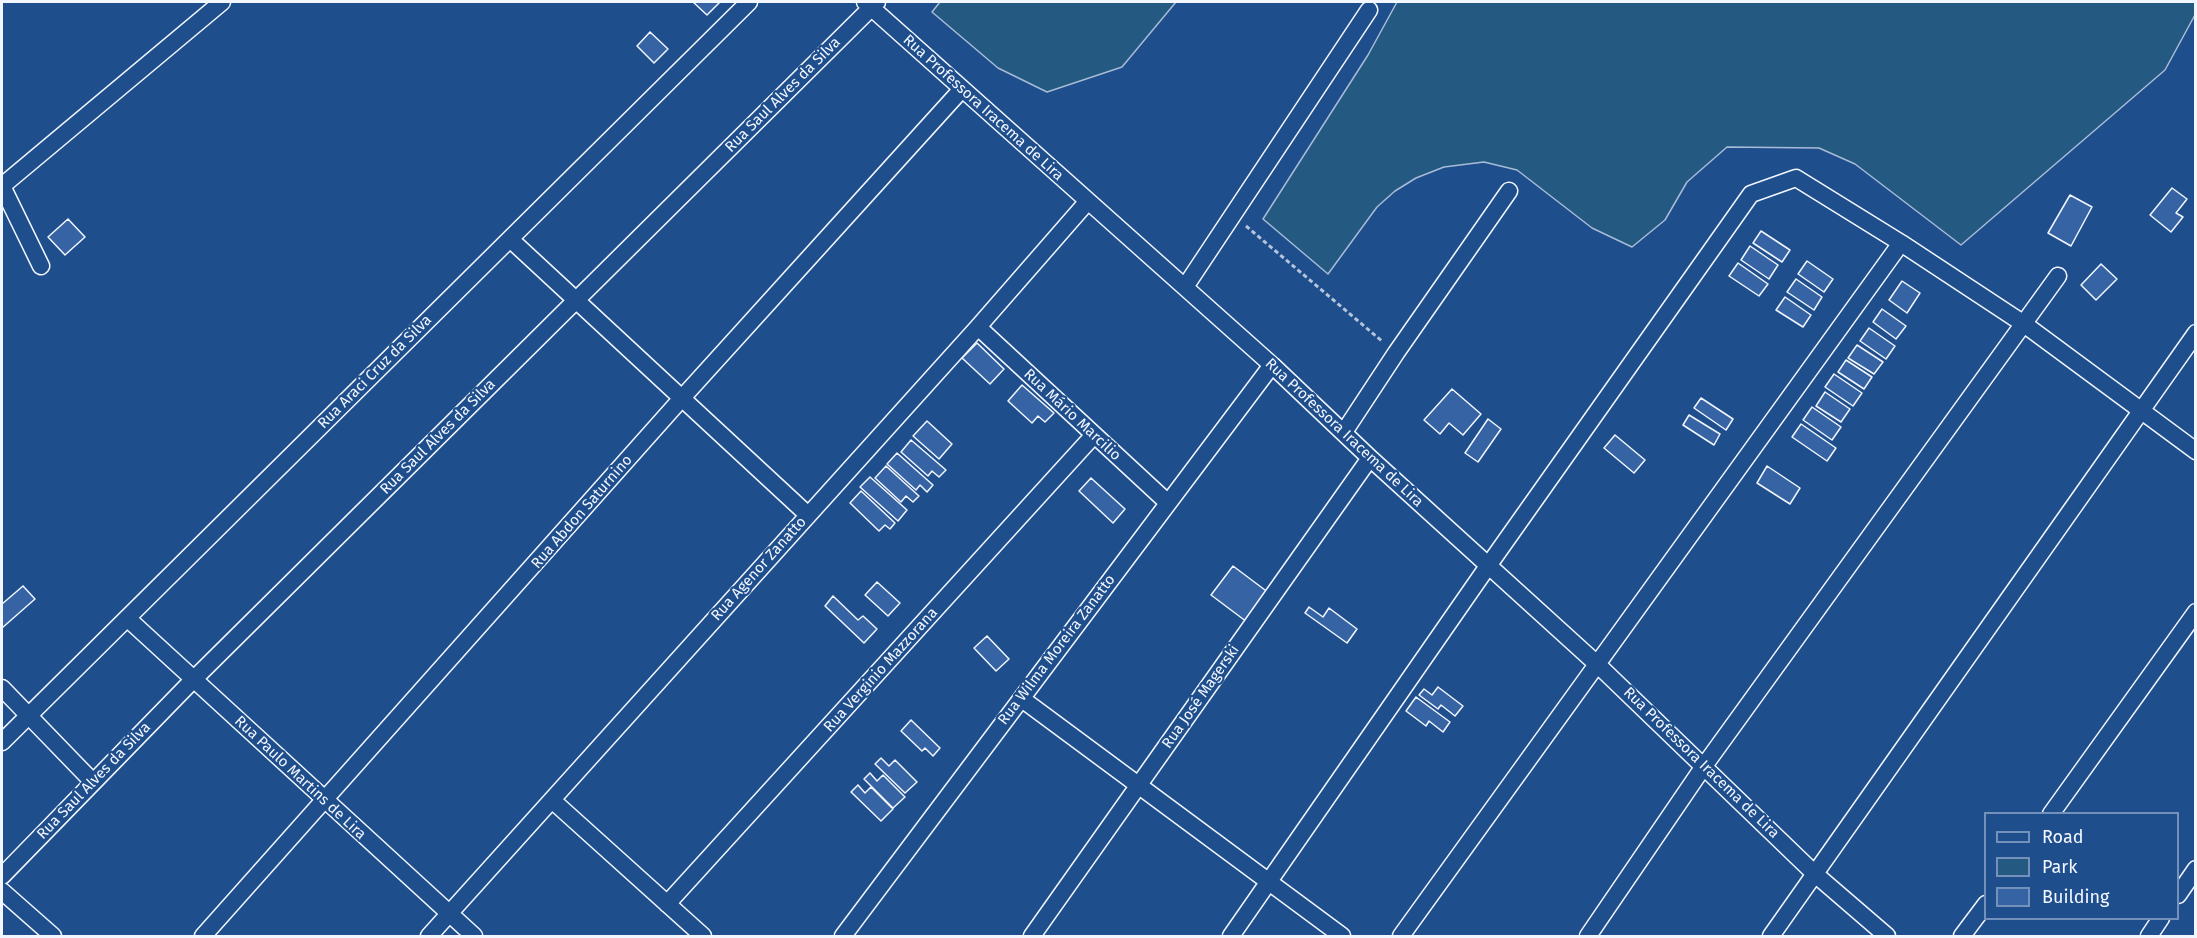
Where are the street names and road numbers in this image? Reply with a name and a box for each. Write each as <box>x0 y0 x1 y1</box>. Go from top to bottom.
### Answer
street label: Rua Professora Iracema de Lira <box>899 31 1067 185</box>
street label: Rua Saul Alves da Silva <box>722 34 844 156</box>
street label: Rua Araci Cruz da Silva <box>314 311 436 433</box>
street label: Rua Professora Iracema de Lira <box>1261 355 1427 511</box>
street label: Rua Mário Marcilio <box>1020 365 1124 465</box>
street label: Rua Saul Alves da Silva <box>377 376 499 498</box>
street label: Rua Abdon Saturnino <box>528 451 636 573</box>
street label: Rua Agenor Zanatto <box>708 513 810 625</box>
street label: Rua Wilma Moreira Zanatto <box>995 571 1119 729</box>
street label: Rua Verginio Mazzorana <box>820 604 942 736</box>
street label: Rua José Magerski <box>1159 642 1243 752</box>
street label: Rua Professora Iracema de Lira <box>1619 684 1783 842</box>
street label: Rua Paulo Martins de Lira <box>231 712 369 844</box>
street label: Rua Saul Alves da Silva <box>33 719 155 843</box>

